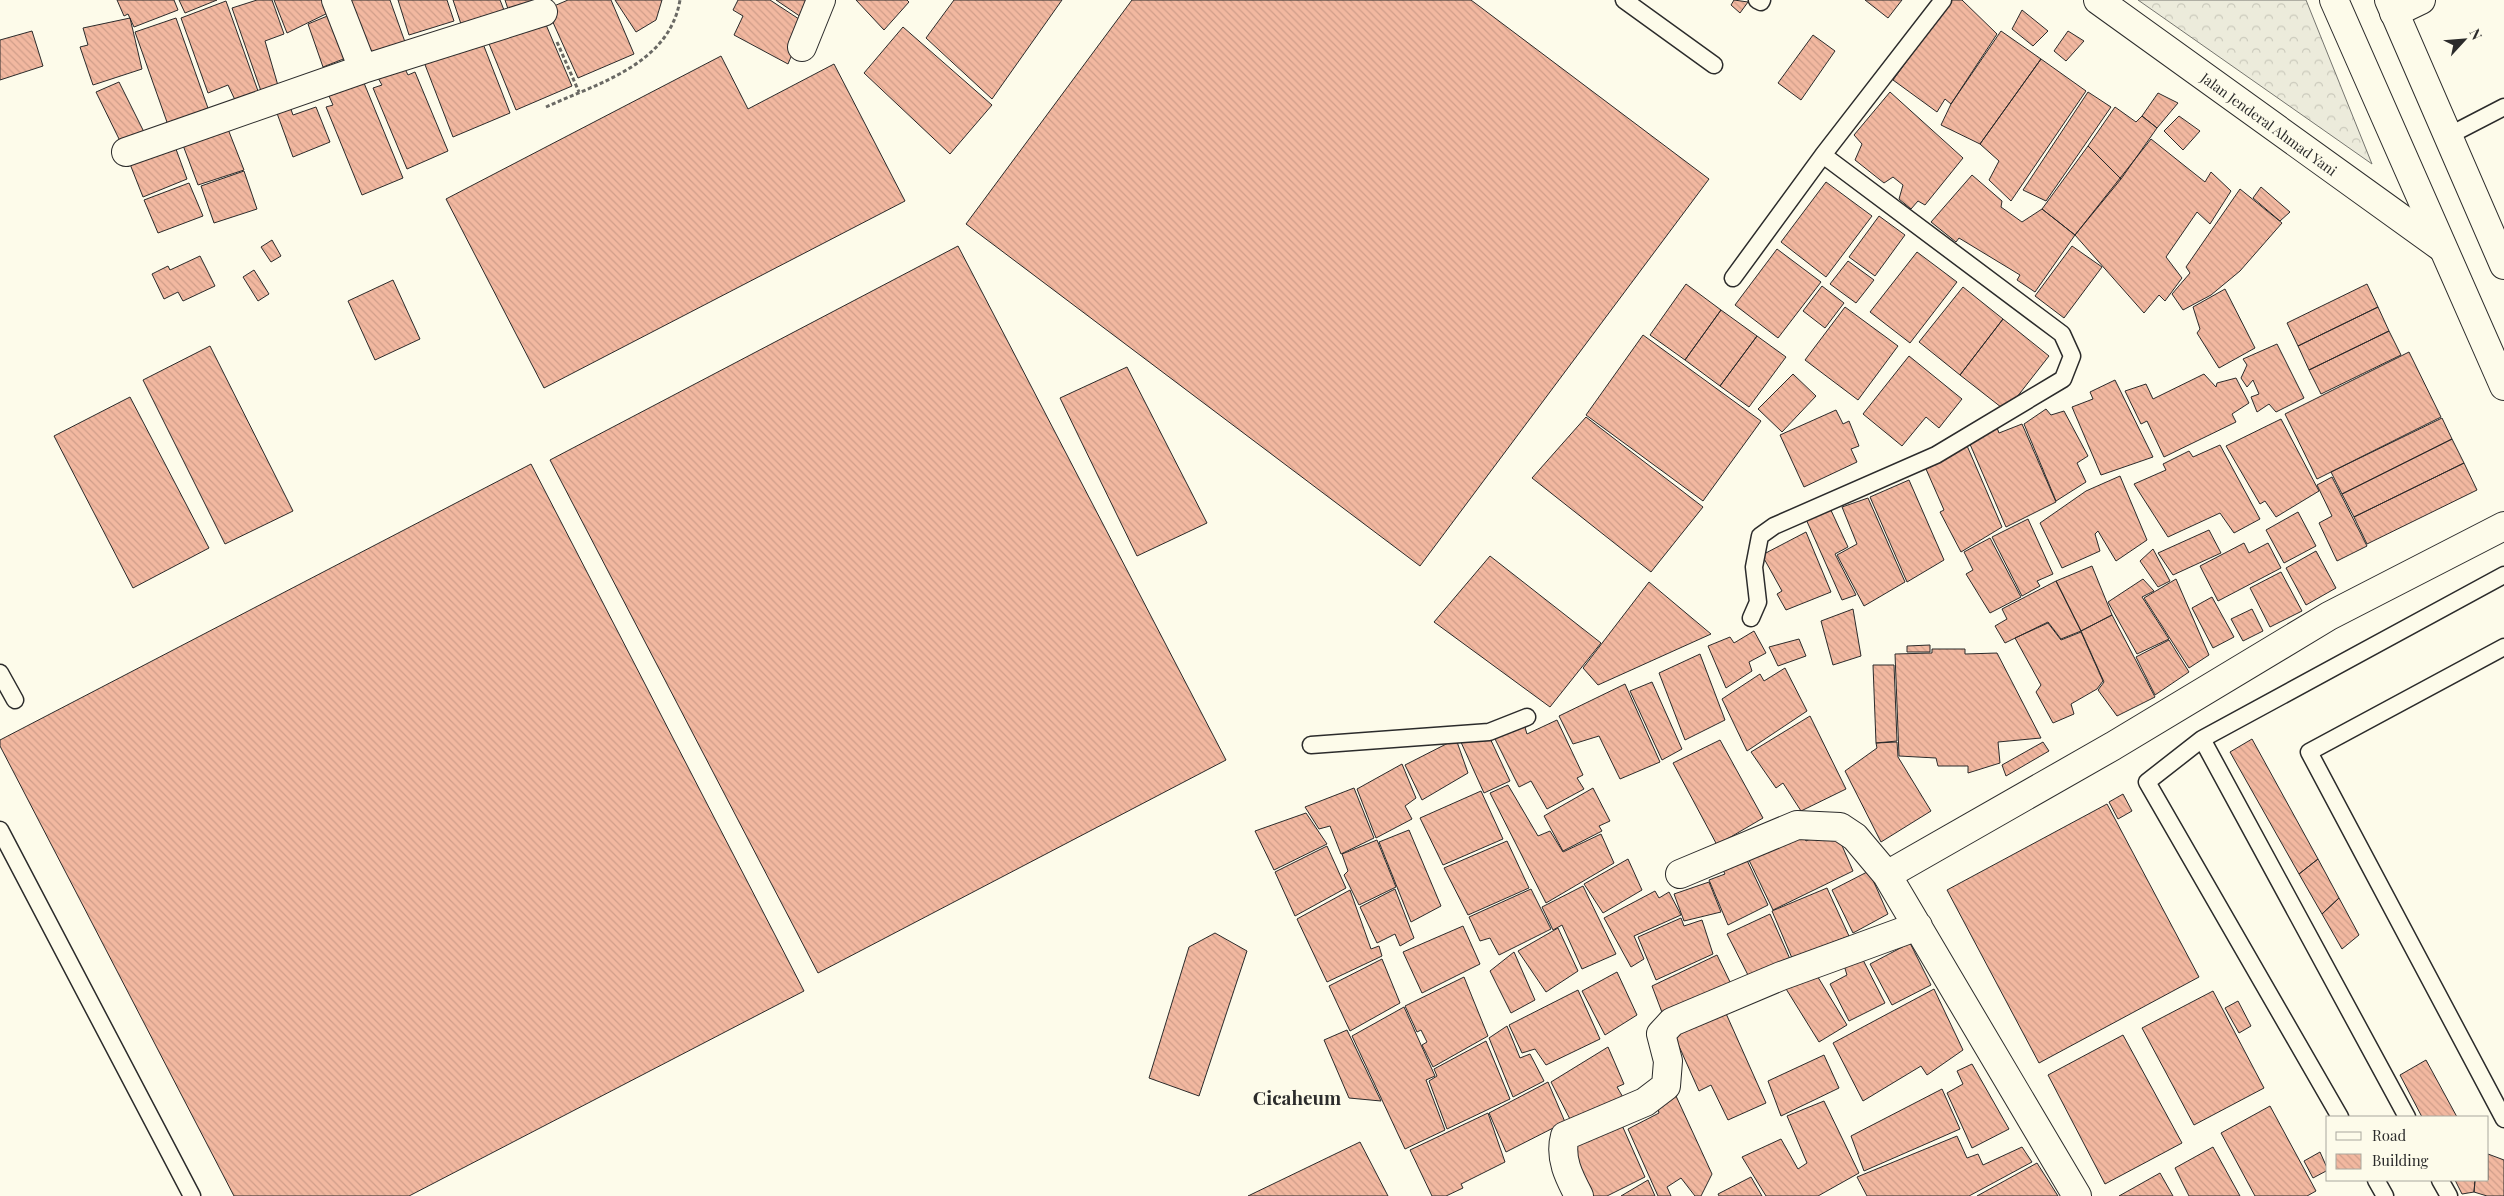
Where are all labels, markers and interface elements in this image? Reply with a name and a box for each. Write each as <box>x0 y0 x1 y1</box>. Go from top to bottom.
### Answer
north arrow <box>2439 15 2489 65</box>
text: N <box>2465 25 2487 43</box>
street label: Jalan Jenderal Ahmad Yani <box>2196 68 2341 180</box>
district label: Cicaheum <box>1253 1084 1341 1110</box>
legend <box>2326 1116 2489 1181</box>
text: Road <box>2372 1125 2406 1145</box>
text: Building <box>2372 1150 2429 1170</box>

